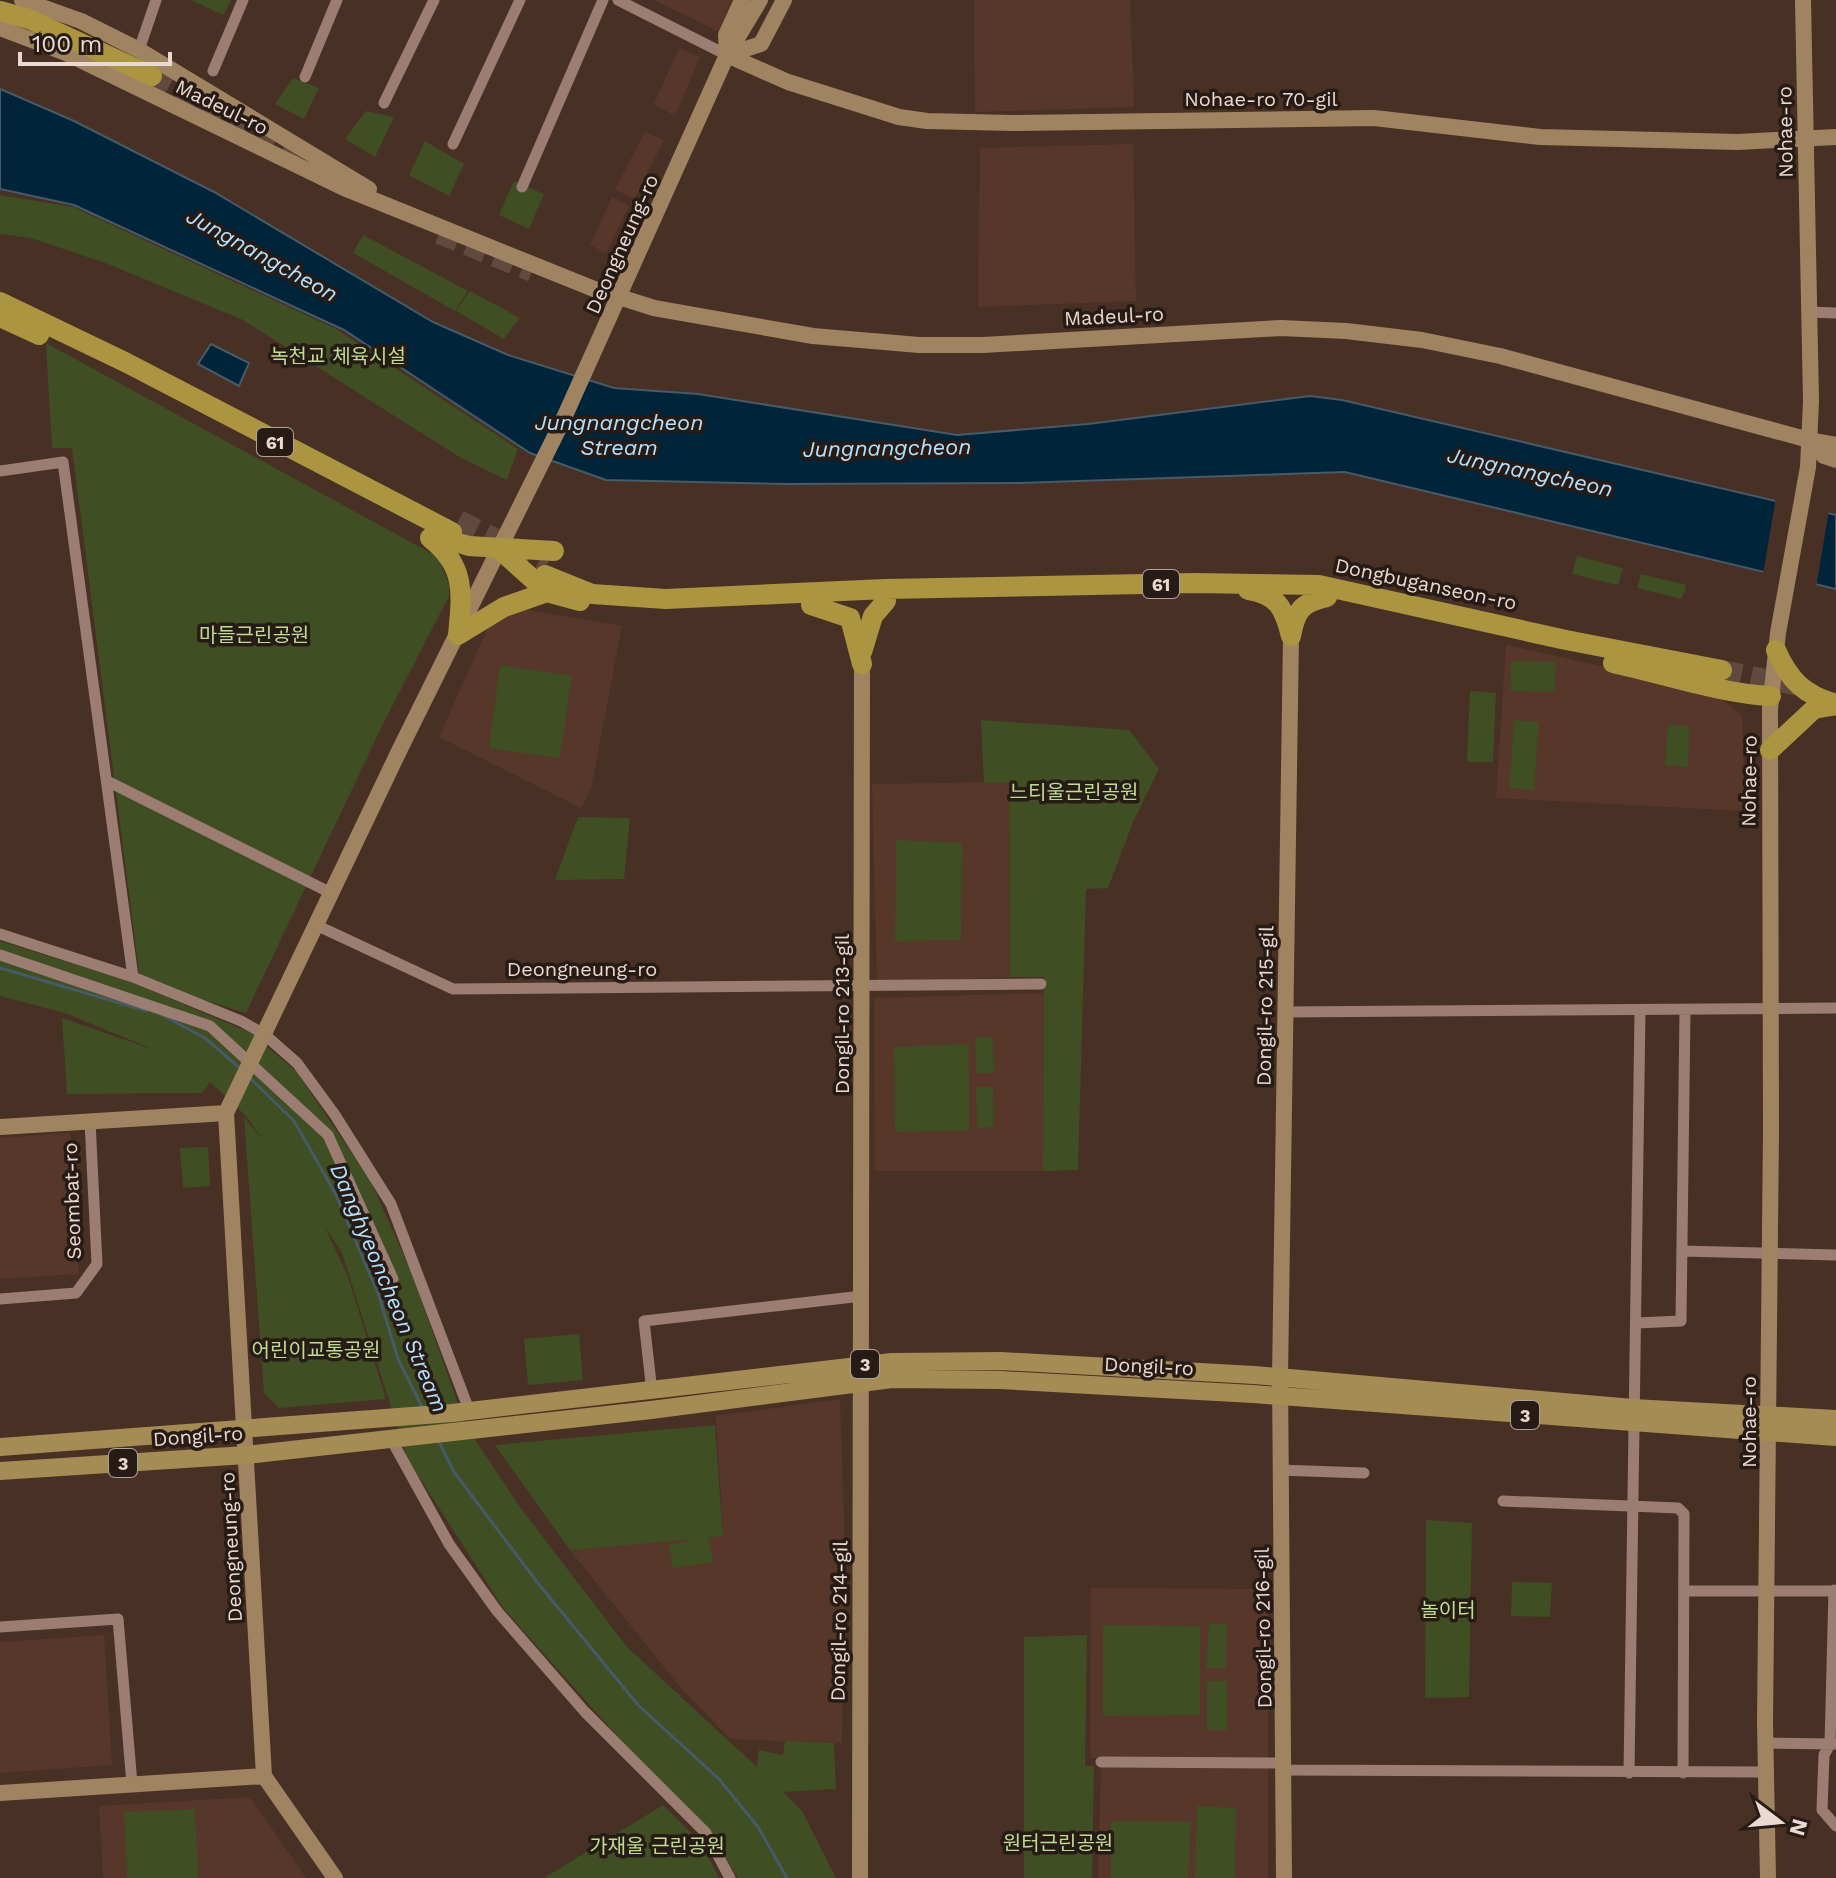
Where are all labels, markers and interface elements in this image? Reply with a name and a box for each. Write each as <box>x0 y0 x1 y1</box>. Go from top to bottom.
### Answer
scale bar <box>20 16 170 66</box>
text: 100 m <box>32 30 102 58</box>
street label: Madeul-ro <box>172 74 272 140</box>
street label: Nohae-ro <box>1772 86 1798 178</box>
street label: Nohae-ro 70-gil <box>1184 87 1338 111</box>
street label: Deongneung-ro <box>580 170 664 318</box>
water label: Jungnangcheon <box>182 203 342 307</box>
street label: Madeul-ro <box>1063 301 1165 331</box>
park label: 녹천교 체육시설 <box>270 344 406 368</box>
water label: Jungnangcheon Stream <box>535 410 703 460</box>
road number: 61 <box>257 428 293 456</box>
water label: Jungnangcheon <box>802 434 972 462</box>
water label: Jungnangcheon <box>1445 442 1615 502</box>
street label: Dongbuganseon-ro <box>1333 553 1519 615</box>
road number: 61 <box>1143 570 1179 598</box>
park label: 마들근린공원 <box>199 623 309 647</box>
street label: Nohae-ro <box>1736 735 1762 827</box>
park label: 느티울근린공원 <box>1010 780 1138 804</box>
street label: Dongil-ro 215-gil <box>1252 926 1278 1086</box>
street label: Dongil-ro 213-gil <box>830 934 854 1094</box>
street label: Deongneung-ro <box>507 957 657 981</box>
street label: Seombat-ro <box>58 1142 86 1260</box>
water label: Danghyeoncheon Stream <box>325 1160 453 1416</box>
park label: 어린이교통공원 <box>252 1338 380 1362</box>
road number: 3 <box>851 1350 879 1378</box>
street label: Dongil-ro <box>1103 1352 1195 1380</box>
street label: Nohae-ro <box>1737 1376 1761 1468</box>
road number: 3 <box>1511 1401 1539 1429</box>
street label: Dongil-ro <box>152 1421 244 1451</box>
road number: 3 <box>109 1449 137 1477</box>
street label: Deongneung-ro <box>215 1471 247 1623</box>
street label: Dongil-ro 214-gil <box>826 1540 852 1702</box>
street label: Dongil-ro 216-gil <box>1250 1547 1276 1709</box>
park label: 놀이터 <box>1420 1598 1476 1622</box>
north arrow <box>1740 1782 1820 1862</box>
text: N <box>1784 1816 1813 1839</box>
park label: 원터근린공원 <box>1003 1831 1113 1855</box>
park label: 가재울 근린공원 <box>589 1834 725 1858</box>

